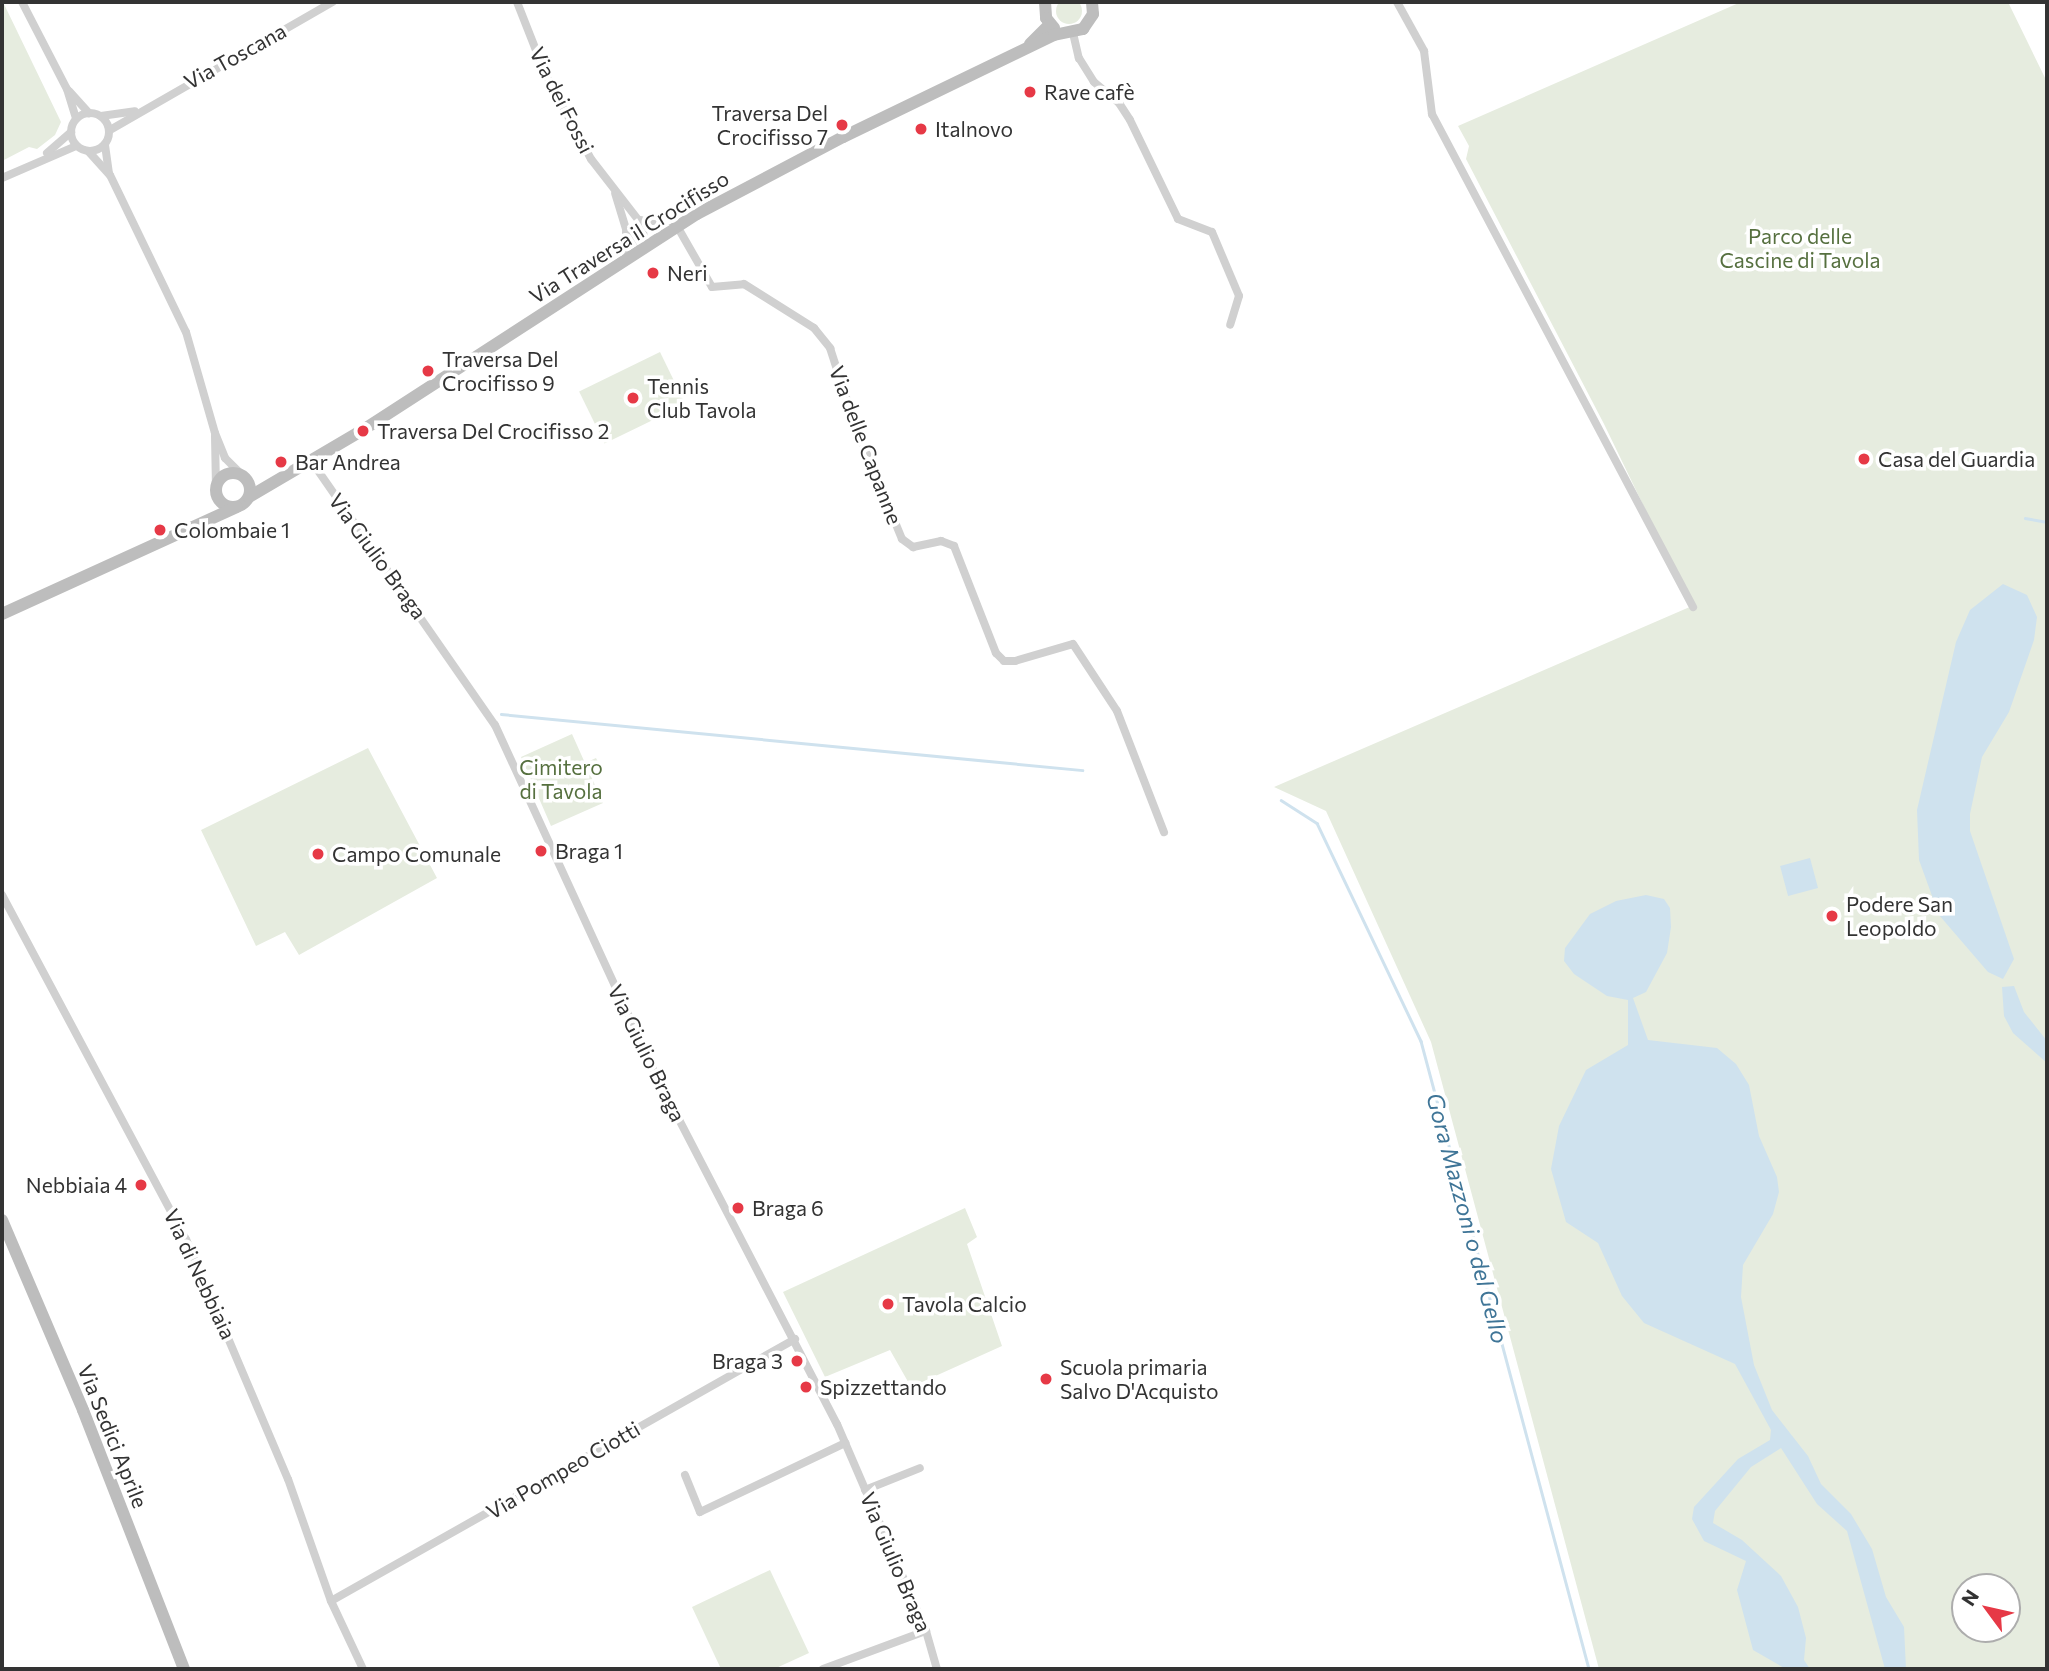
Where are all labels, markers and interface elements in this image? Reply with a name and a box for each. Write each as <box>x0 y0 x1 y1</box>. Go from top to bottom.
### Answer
street label: Via Toscana <box>180 18 290 94</box>
street label: Via dei Fossi <box>524 43 600 157</box>
place label: Rave cafè <box>1044 79 1134 105</box>
marker: Rave cafè <box>1022 84 1038 100</box>
place label: Traversa Del Crocifisso 7 <box>711 100 828 150</box>
place label: Italnovo <box>935 116 1013 142</box>
marker: Traversa Del Crocifisso 7 <box>834 117 850 133</box>
marker: Italnovo <box>913 121 929 137</box>
street label: Via Traversa il Crocifisso <box>525 165 733 309</box>
park label: Parco delle Cascine di Tavola <box>1719 223 1881 273</box>
place label: Neri <box>667 260 708 286</box>
marker: Neri <box>645 265 661 281</box>
place label: Traversa Del Crocifisso 9 <box>442 346 559 396</box>
street label: Via delle Capanne <box>824 362 908 528</box>
marker: Traversa Del Crocifisso 9 <box>420 363 436 379</box>
place label: Tennis Club Tavola <box>647 373 757 423</box>
marker: Tennis Club Tavola <box>625 390 641 406</box>
place label: Traversa Del Crocifisso 2 <box>377 418 609 444</box>
marker: Traversa Del Crocifisso 2 <box>355 423 371 439</box>
place label: Casa del Guardia <box>1878 446 2035 472</box>
place label: Bar Andrea <box>295 449 401 475</box>
marker: Casa del Guardia <box>1856 451 1872 467</box>
marker: Bar Andrea <box>273 454 289 470</box>
street label: Via Giulio Braga <box>324 488 432 624</box>
place label: Colombaie 1 <box>174 517 290 543</box>
marker: Colombaie 1 <box>152 522 168 538</box>
park label: Cimitero di Tavola <box>519 754 603 804</box>
place label: Braga 1 <box>555 838 623 864</box>
place label: Campo Comunale <box>332 841 501 867</box>
marker: Braga 1 <box>533 843 549 859</box>
marker: Campo Comunale <box>310 846 326 862</box>
place label: Podere San Leopoldo <box>1846 891 1953 941</box>
marker: Podere San Leopoldo <box>1824 908 1840 924</box>
street label: Via Giulio Braga <box>603 980 691 1126</box>
water label: Gora Mazzoni o del Gello <box>1421 1090 1515 1346</box>
place label: Nebbiaia 4 <box>26 1172 127 1198</box>
marker: Nebbiaia 4 <box>133 1177 149 1193</box>
place label: Braga 6 <box>752 1195 824 1221</box>
marker: Braga 6 <box>730 1200 746 1216</box>
street label: Via di Nebbiaia <box>159 1205 241 1343</box>
place label: Tavola Calcio <box>902 1291 1027 1317</box>
marker: Tavola Calcio <box>880 1296 896 1312</box>
place label: Braga 3 <box>712 1348 783 1374</box>
marker: Braga 3 <box>789 1353 805 1369</box>
place label: Scuola primaria Salvo D'Acquisto <box>1060 1354 1218 1404</box>
street label: Via Sedici Aprile <box>73 1361 153 1511</box>
marker: Scuola primaria Salvo D'Acquisto <box>1038 1371 1054 1387</box>
place label: Spizzettando <box>820 1374 947 1400</box>
marker: Spizzettando <box>798 1379 814 1395</box>
street label: Via Pompeo Ciotti <box>482 1416 644 1524</box>
street label: Via Giulio Braga <box>855 1488 937 1636</box>
north arrow <box>1951 1573 2021 1643</box>
text: N <box>1956 1585 1983 1610</box>

